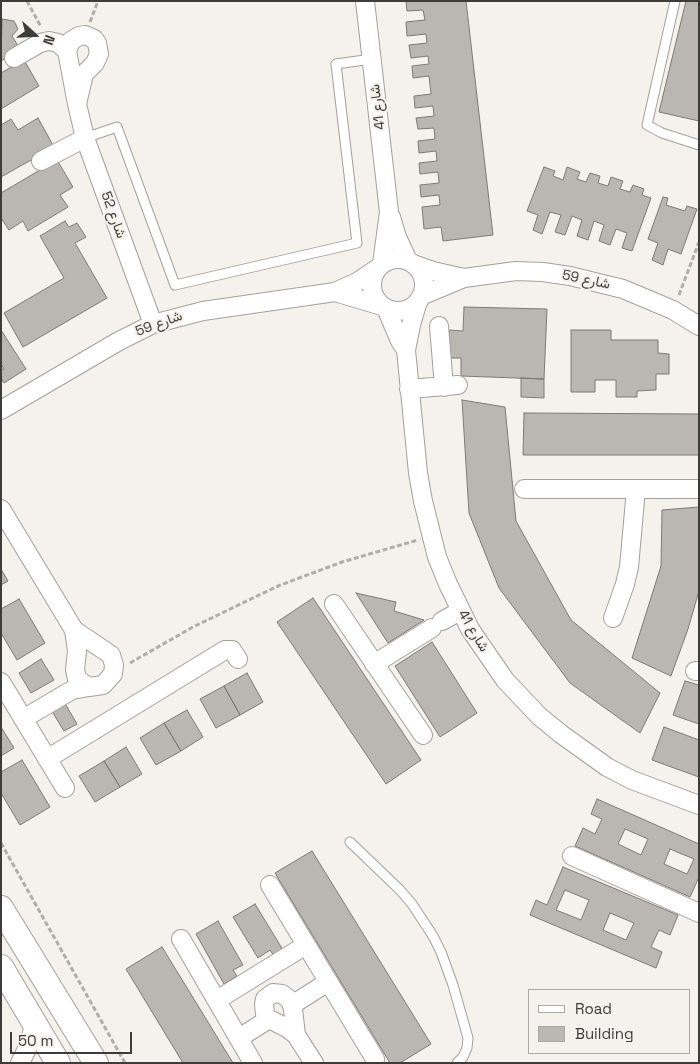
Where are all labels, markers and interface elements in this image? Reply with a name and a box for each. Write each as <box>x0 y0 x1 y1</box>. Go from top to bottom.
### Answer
north arrow <box>10 10 60 60</box>
text: N <box>39 33 59 48</box>
street label: شارع 41 <box>367 83 389 131</box>
street label: شارع 52 <box>97 189 129 241</box>
street label: شارع 59 <box>560 267 612 293</box>
street label: شارع 59 <box>133 308 185 340</box>
street label: شارع 41 <box>454 607 492 655</box>
legend <box>528 989 690 1054</box>
text: Road <box>575 999 612 1018</box>
scale bar <box>12 1022 135 1054</box>
text: Building <box>575 1024 634 1043</box>
text: 50 m <box>18 1031 53 1050</box>

